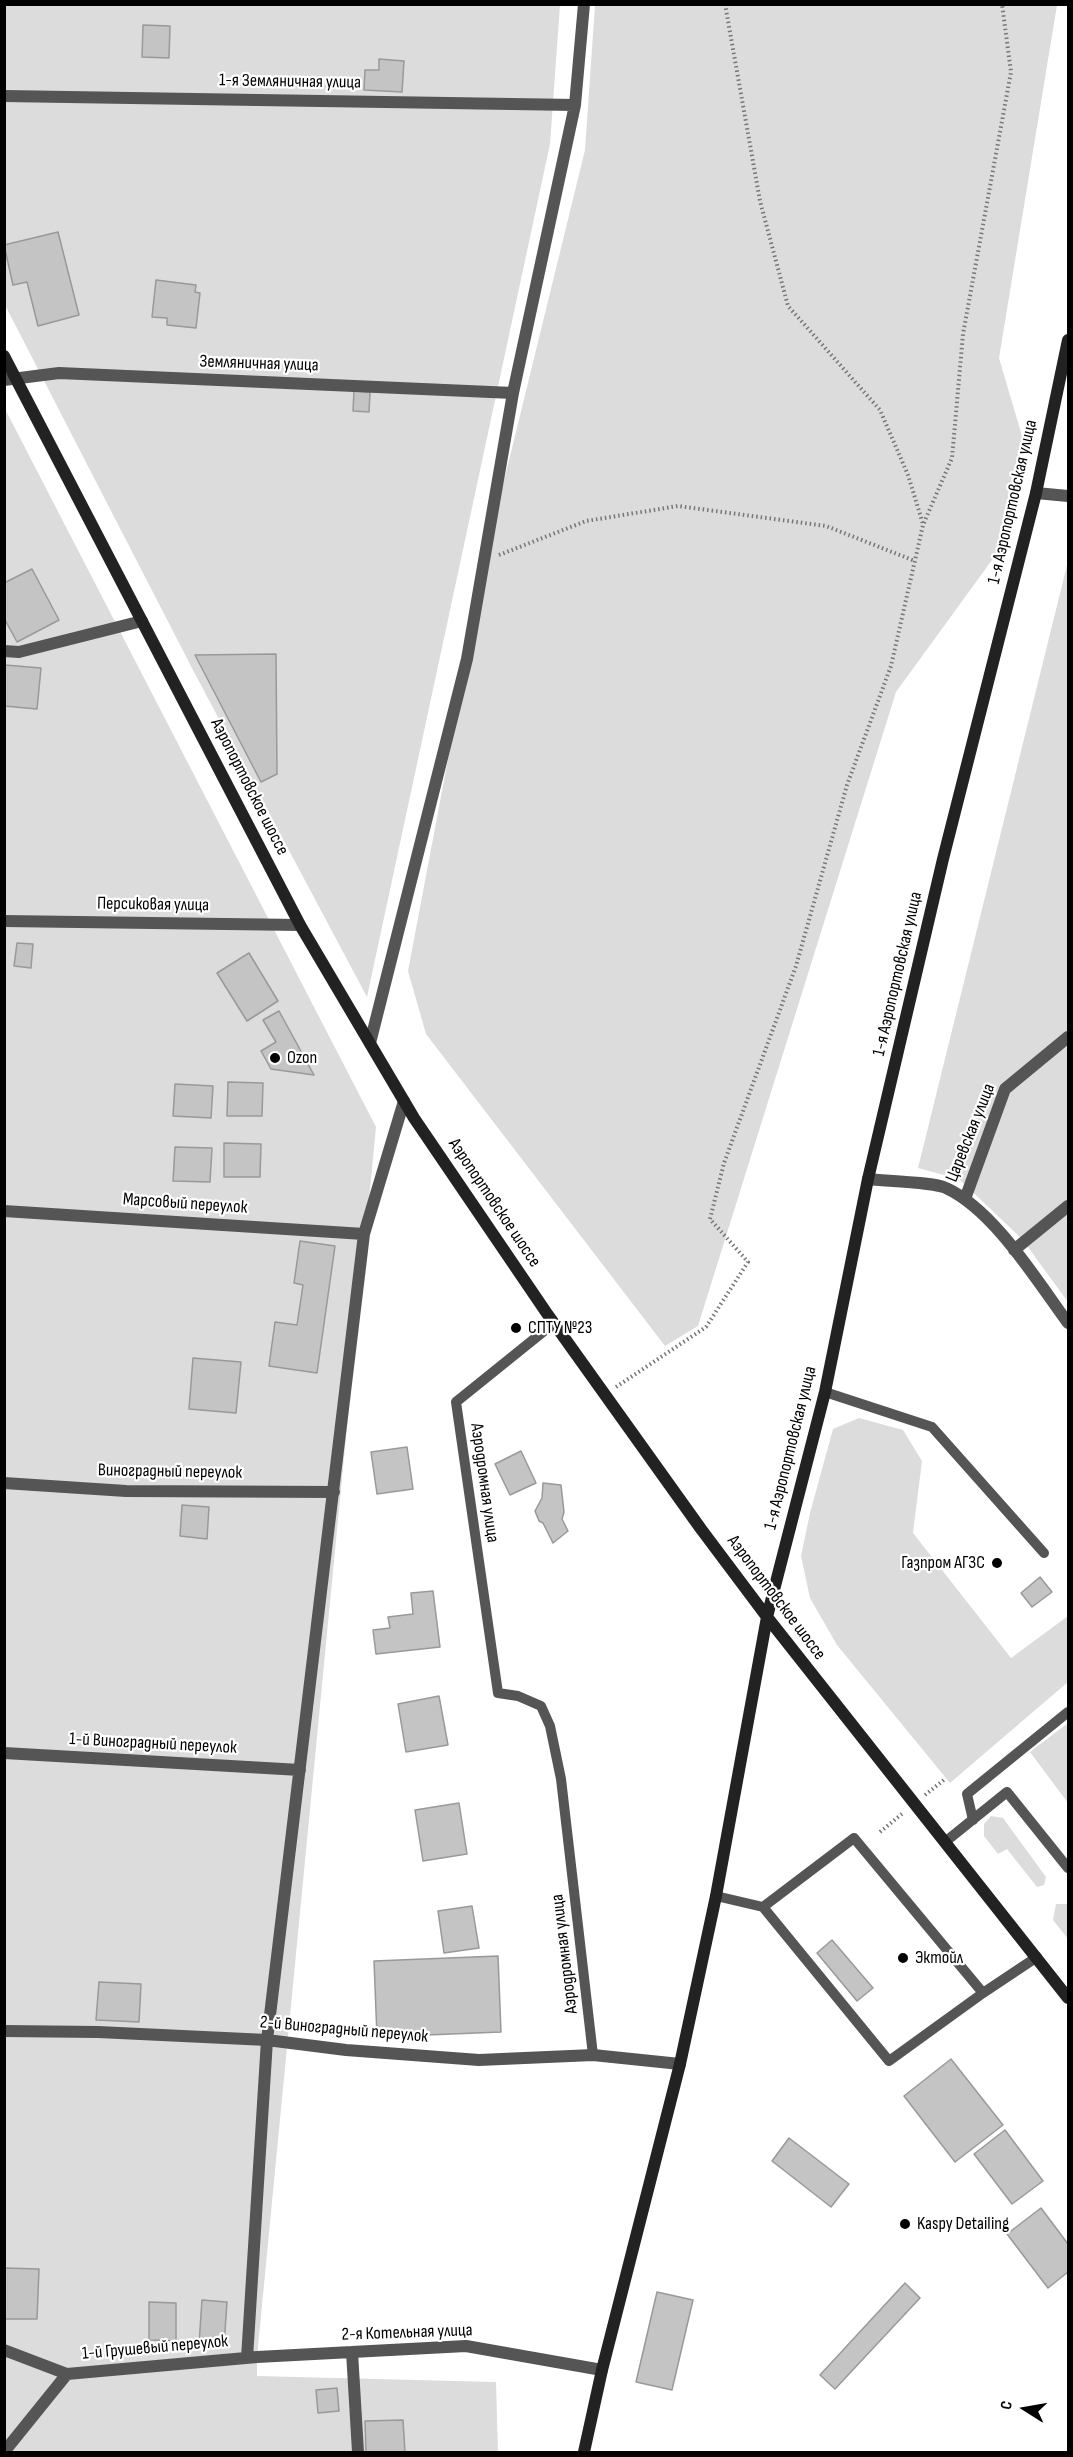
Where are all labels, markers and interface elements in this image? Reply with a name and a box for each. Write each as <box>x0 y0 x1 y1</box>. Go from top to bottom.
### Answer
street label: 1-я Земляничная улица <box>219 70 361 94</box>
street label: Земляничная улица <box>199 351 319 377</box>
street label: 1-я Аэропортовская улица <box>984 418 1042 586</box>
street label: Аэропортовское шоссе <box>205 715 293 859</box>
street label: 1-я Аэропортовская улица <box>869 890 927 1058</box>
street label: Персиковая улица <box>97 893 209 917</box>
place label: Ozon <box>287 1047 317 1069</box>
marker: Ozon <box>268 1051 282 1065</box>
street label: Царевская улица <box>941 1081 1001 1185</box>
street label: Аэропортовское шоссе <box>443 1135 545 1271</box>
street label: Марсовый переулок <box>122 1189 248 1219</box>
place label: СПТУ №23 <box>528 1317 592 1339</box>
marker: СПТУ №23 <box>509 1321 523 1335</box>
street label: 1-я Аэропортовская улица <box>760 1364 822 1532</box>
street label: Аэродромная улица <box>465 1422 503 1544</box>
street label: Виноградный переулок <box>98 1460 242 1484</box>
street label: Аэропортовское шоссе <box>722 1531 830 1665</box>
place label: Газпром АГЗС <box>901 1552 985 1574</box>
marker: Газпром АГЗС <box>990 1556 1004 1570</box>
street label: 1-й Виноградный переулок <box>69 1729 237 1759</box>
street label: Аэродромная улица <box>547 1893 583 2015</box>
place label: Эктойл <box>915 1947 963 1969</box>
marker: Эктойл <box>896 1951 910 1965</box>
street label: 2-й Виноградный переулок <box>259 2012 429 2048</box>
place label: Kaspy Detailing <box>917 2213 1009 2235</box>
marker: Kaspy Detailing <box>898 2217 912 2231</box>
street label: 2-я Котельная улица <box>341 2320 473 2346</box>
street label: 1-й Грушевый переулок <box>81 2331 229 2365</box>
north arrow <box>995 2379 1055 2439</box>
text: С <box>997 2400 1017 2411</box>

